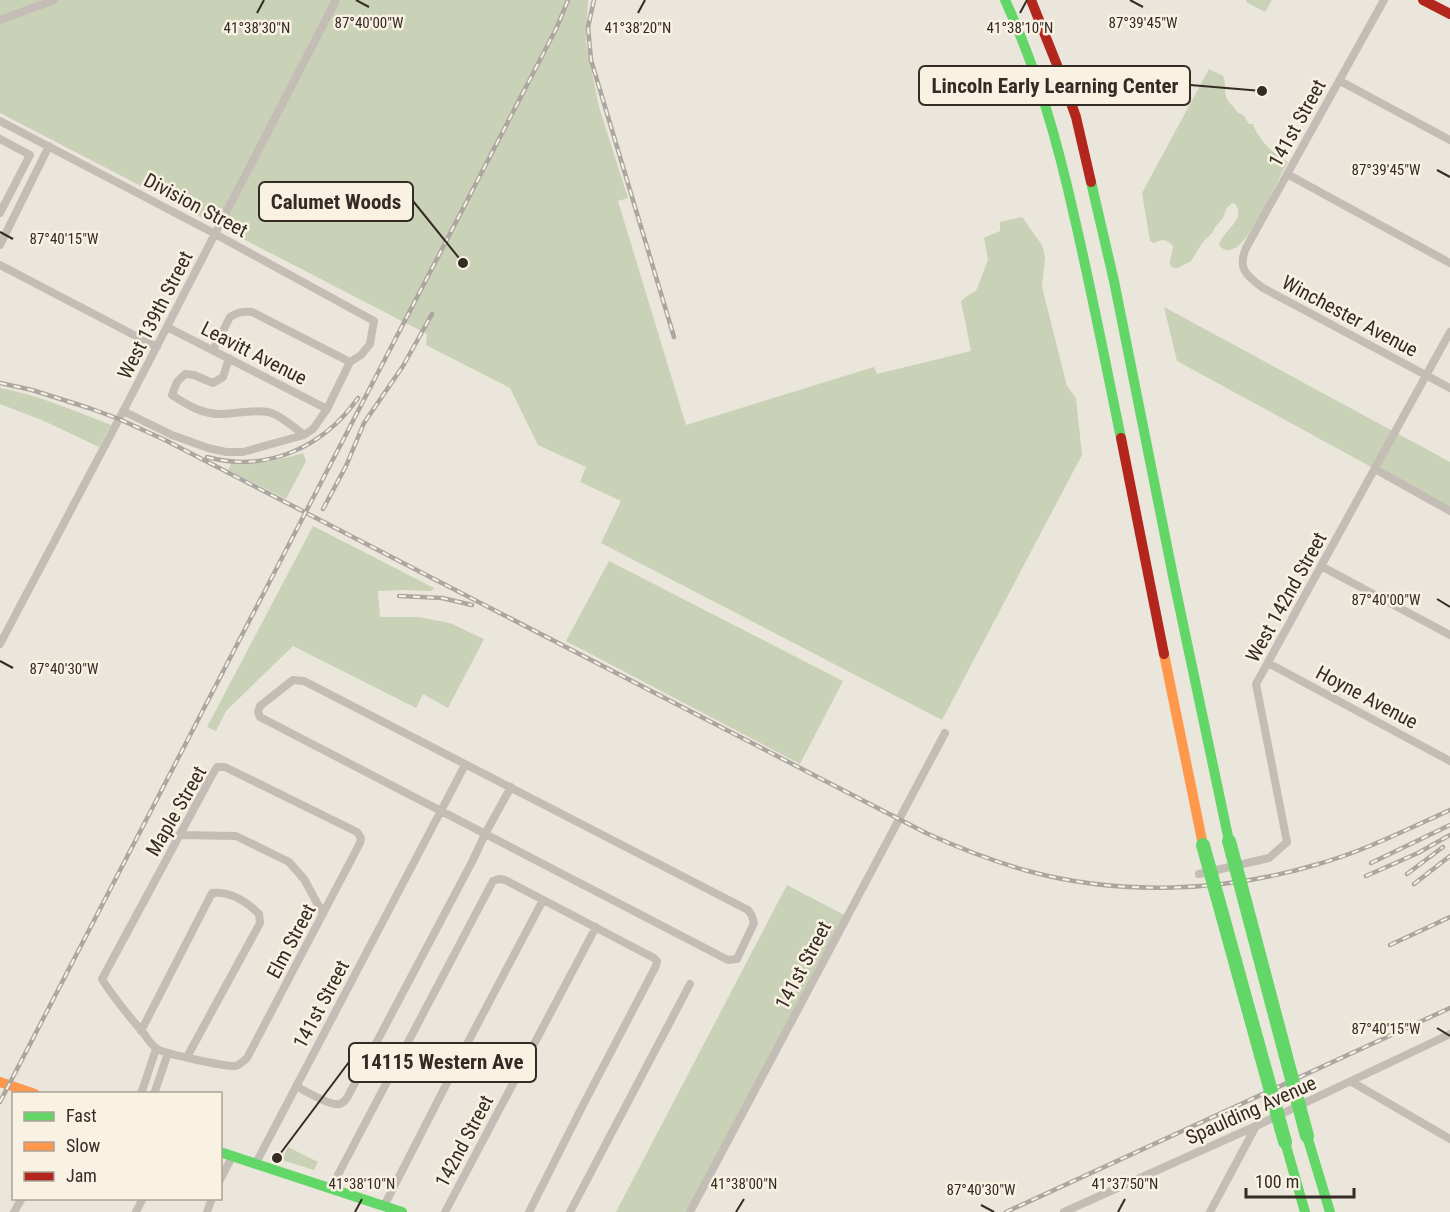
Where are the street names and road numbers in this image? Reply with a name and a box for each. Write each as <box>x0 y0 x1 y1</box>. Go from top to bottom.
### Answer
street label: 141st Street <box>1263 75 1331 171</box>
street label: Division Street <box>140 168 252 242</box>
street label: West 139th Street <box>112 247 198 383</box>
street label: Winchester Avenue <box>1278 270 1422 362</box>
street label: Leavitt Avenue <box>197 316 311 390</box>
street label: West 142nd Street <box>1240 528 1332 666</box>
street label: Hoyne Avenue <box>1312 660 1422 734</box>
street label: Maple Street <box>141 762 211 860</box>
street label: Elm Street <box>261 900 321 982</box>
street label: 141st Street <box>770 917 836 1013</box>
street label: 141st Street <box>288 956 354 1052</box>
street label: Spaulding Avenue <box>1182 1071 1320 1149</box>
street label: 142nd Street <box>430 1091 498 1191</box>

